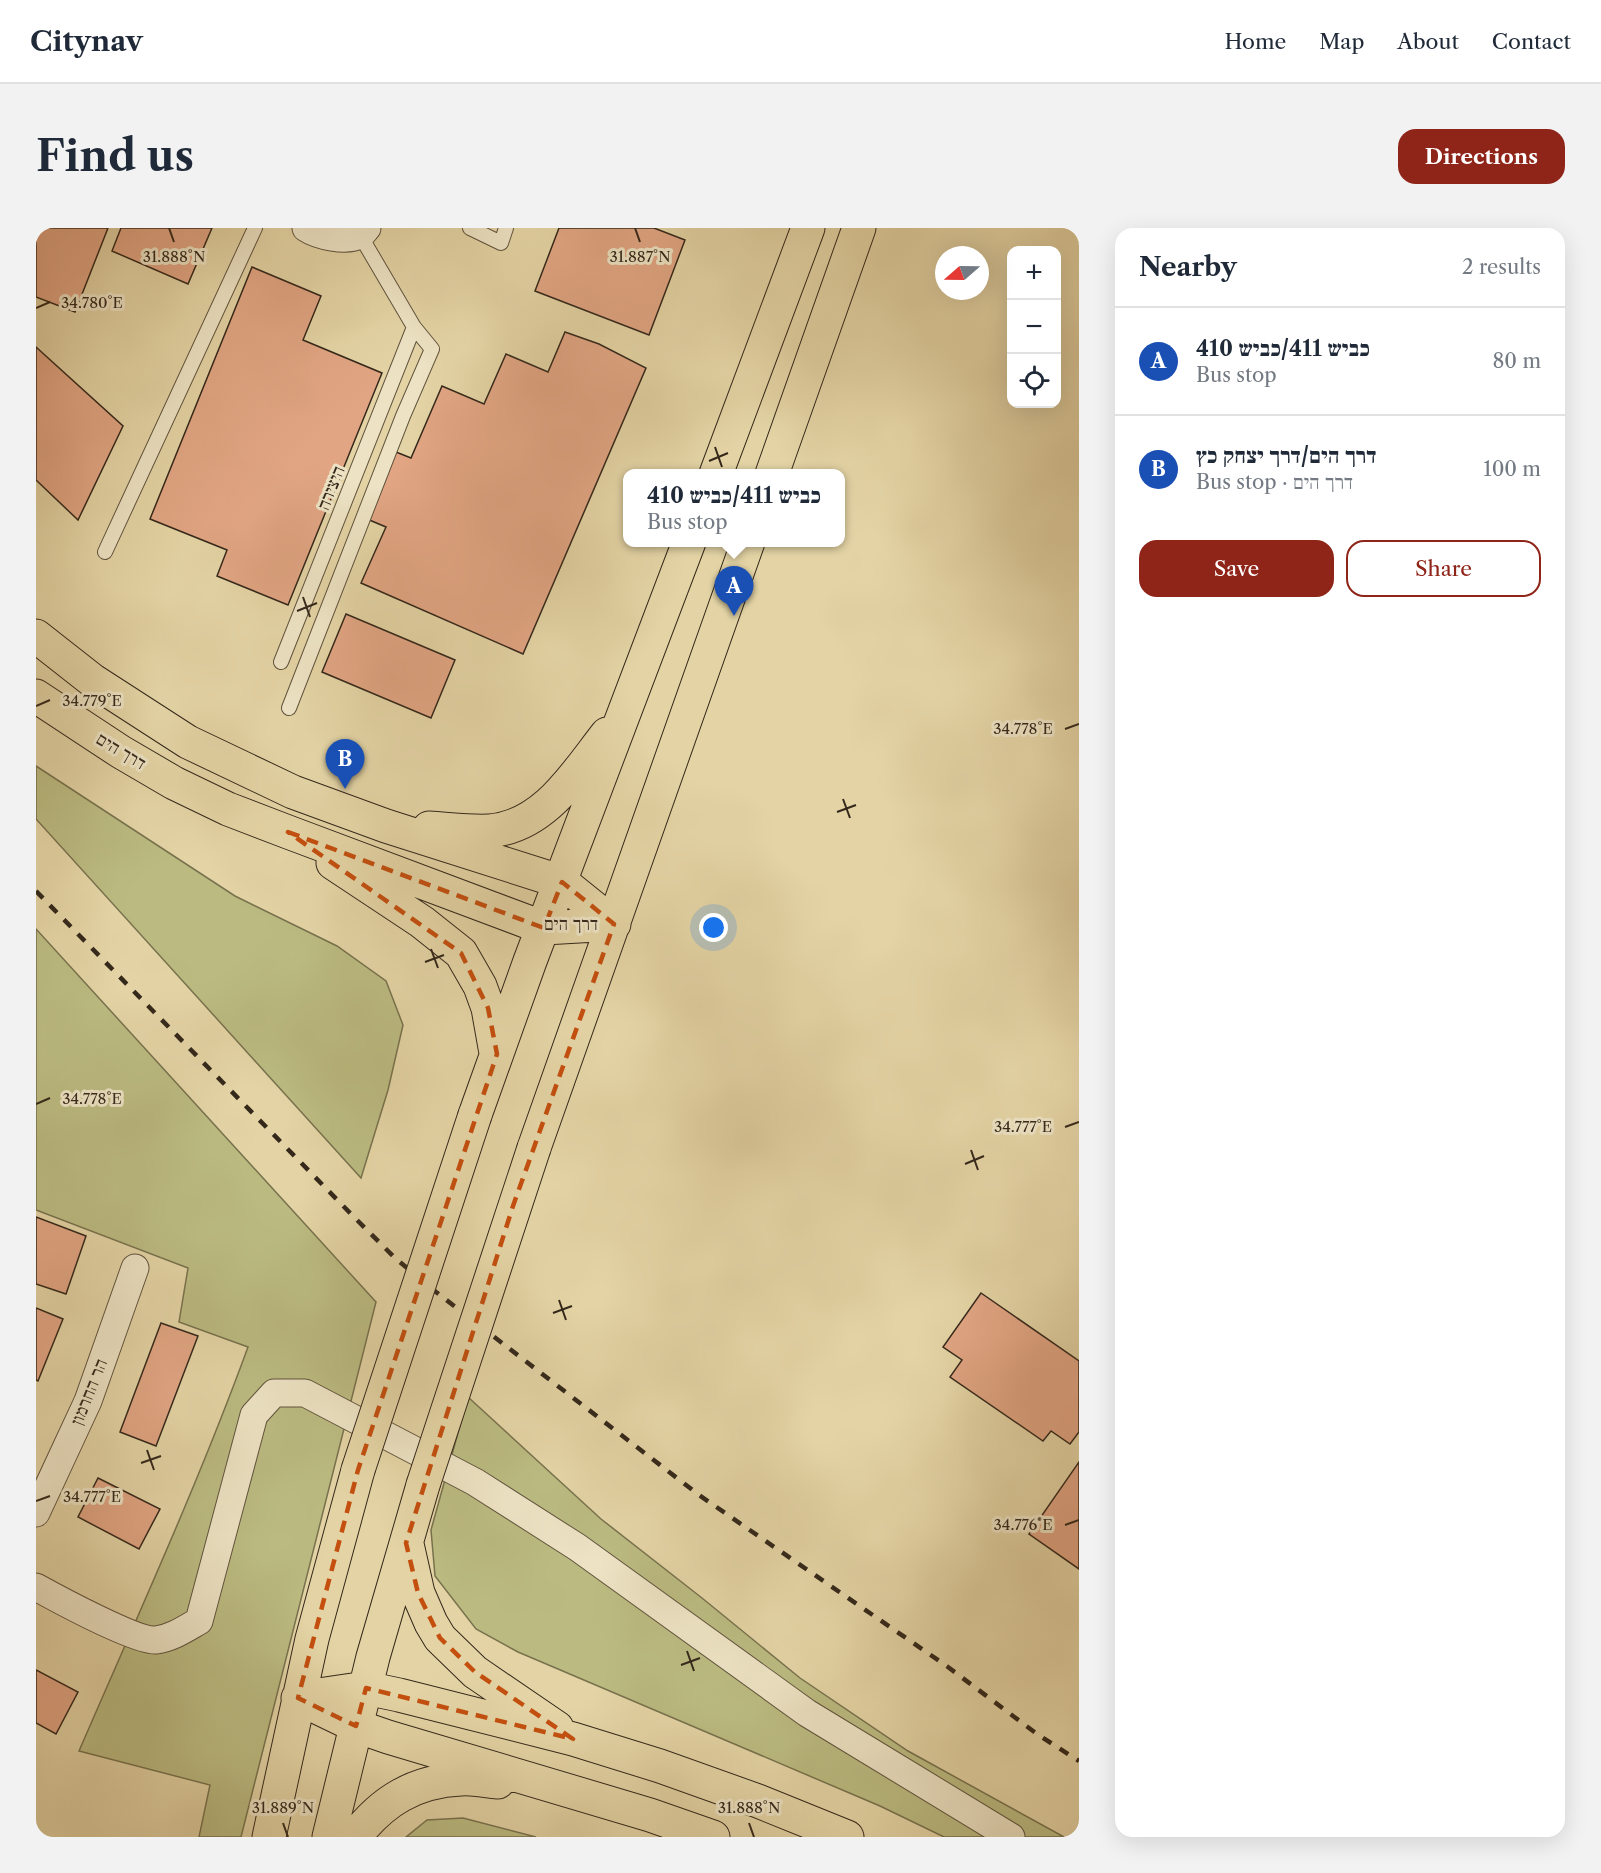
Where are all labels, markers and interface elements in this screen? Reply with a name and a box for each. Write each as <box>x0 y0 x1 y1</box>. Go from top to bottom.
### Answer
text: Citynav <box>30 24 143 58</box>
text: Home <box>1225 29 1286 54</box>
text: Map <box>1319 29 1364 54</box>
text: About <box>1397 29 1459 54</box>
text: Contact <box>1492 29 1571 54</box>
button: Directions <box>1398 129 1565 184</box>
text: Find us <box>36 130 194 182</box>
north arrow <box>935 246 989 300</box>
map controls <box>1007 246 1061 408</box>
button: + <box>1007 246 1061 300</box>
text: 31.888°N <box>143 247 205 266</box>
text: 31.887°N <box>609 247 671 266</box>
text: Nearby <box>1139 251 1237 283</box>
text: 2 results <box>1462 255 1541 279</box>
text: 34.780°E <box>61 293 123 312</box>
button: − <box>1007 300 1061 354</box>
text: כביש 411/כביש 410 <box>1196 335 1370 362</box>
text: A <box>1151 349 1166 373</box>
text: 80 m <box>1493 349 1541 373</box>
button: locate <box>1007 354 1061 408</box>
text: Bus stop <box>1196 363 1277 387</box>
text: דרך הים/דרך יצחק כץ <box>1196 442 1376 469</box>
text: B <box>1151 457 1166 481</box>
text: 100 m <box>1483 457 1541 481</box>
street label: היצירה <box>312 463 350 513</box>
popup <box>623 469 845 547</box>
text: Bus stop · דרך הים <box>1196 470 1353 494</box>
text: כביש 411/כביש 410 <box>647 482 821 509</box>
text: Bus stop <box>647 510 728 534</box>
button: Save <box>1139 540 1334 597</box>
button: Share <box>1346 540 1541 597</box>
pin: A <box>714 566 754 616</box>
text: 34.779°E <box>62 691 122 710</box>
text: 34.778°E <box>993 719 1053 738</box>
street label: דרך הים <box>92 728 150 774</box>
pin: B <box>326 740 364 789</box>
street label: דרך הים <box>544 913 598 935</box>
your location <box>699 913 728 942</box>
text: 34.778°E <box>62 1089 122 1108</box>
text: 34.777°E <box>994 1117 1052 1136</box>
street label: הר החרמון <box>66 1356 112 1428</box>
text: 34.777°E <box>63 1487 121 1506</box>
text: 34.776°E <box>994 1515 1052 1534</box>
text: 31.889°N <box>252 1798 314 1817</box>
text: 31.888°N <box>718 1798 780 1817</box>

